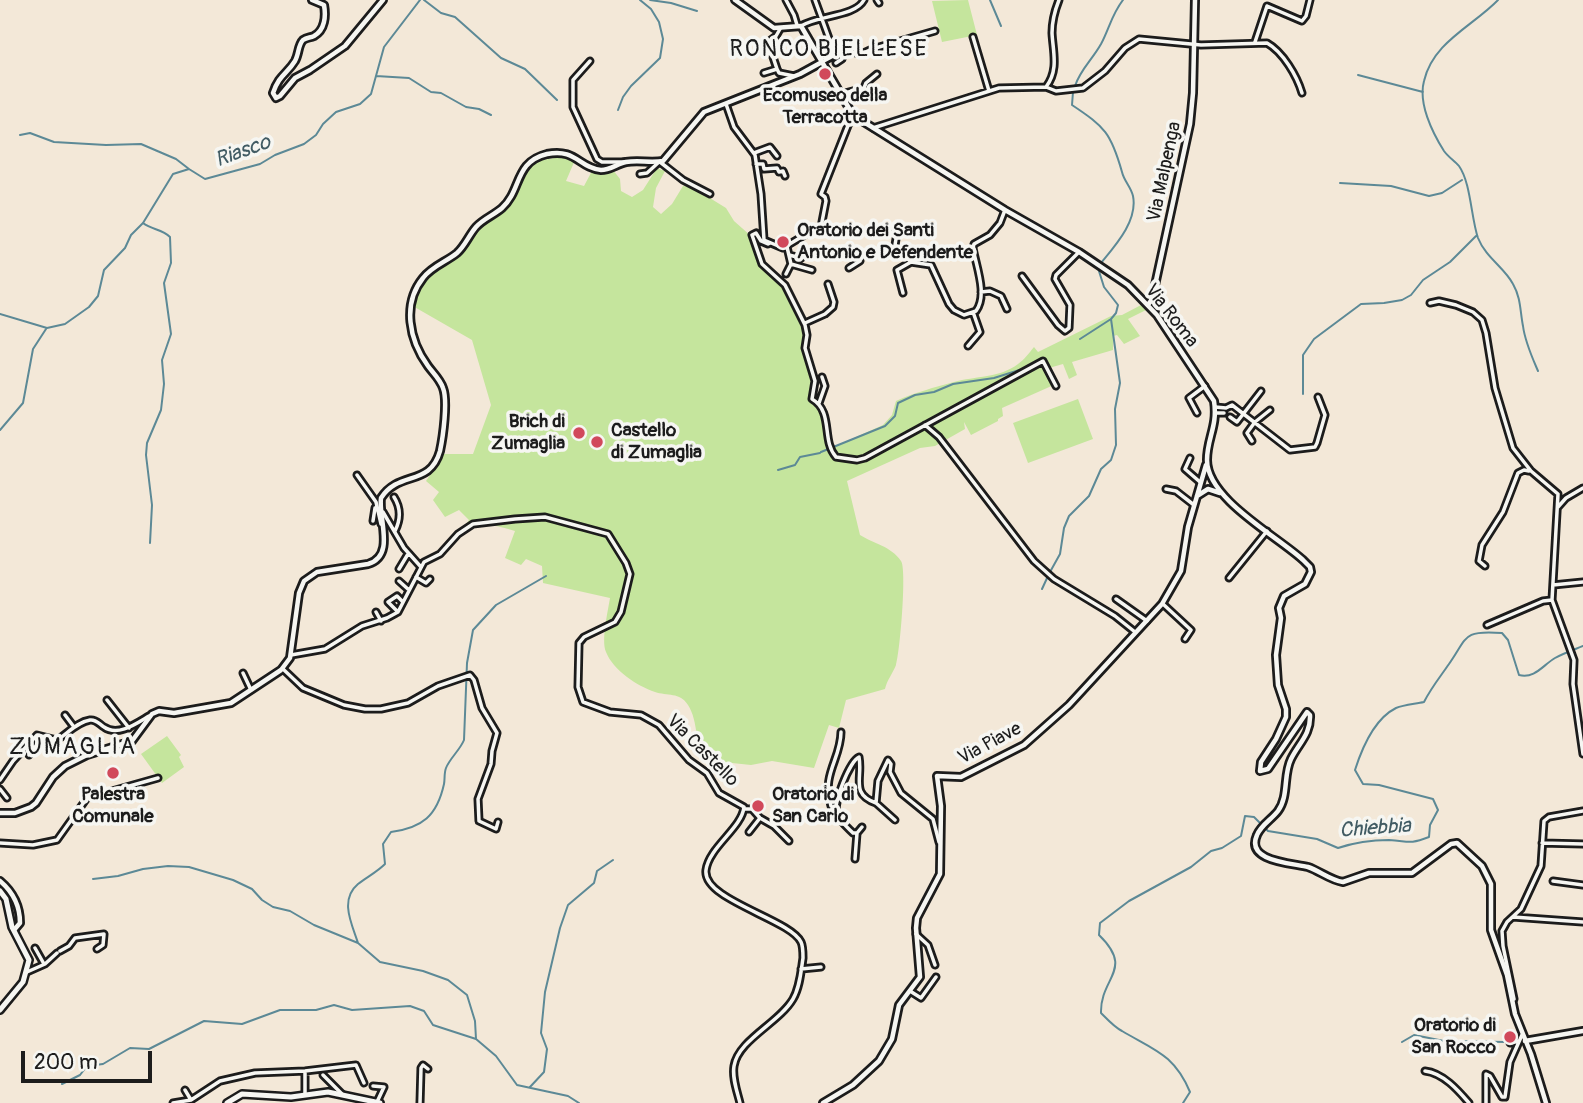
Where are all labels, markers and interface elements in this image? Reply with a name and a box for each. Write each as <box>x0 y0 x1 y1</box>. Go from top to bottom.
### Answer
district label: RONCO BIELLESE <box>731 36 927 64</box>
marker: Ecomuseo della Terracotta <box>817 66 833 82</box>
place label: Ecomuseo della Terracotta <box>763 85 887 129</box>
street label: Via Malpenga <box>1143 120 1187 224</box>
water label: Riasco <box>212 130 274 174</box>
place label: Oratorio dei Santi Antonio e Defendente <box>797 220 973 264</box>
marker: Oratorio dei Santi Antonio e Defendente <box>775 234 791 250</box>
street label: Via Roma <box>1139 280 1203 352</box>
place label: Brich di Zumaglia <box>491 411 565 455</box>
place label: Castello di Zumaglia <box>611 420 702 464</box>
marker: Brich di Zumaglia <box>571 425 587 441</box>
marker: Castello di Zumaglia <box>589 434 605 450</box>
street label: Via Castello <box>661 710 743 792</box>
street label: Via Piave <box>954 718 1026 770</box>
district label: ZUMAGLIA <box>10 734 136 762</box>
marker: Palestra Comunale <box>105 765 121 781</box>
place label: Palestra Comunale <box>72 784 154 828</box>
place label: Oratorio di San Carlo <box>772 784 854 828</box>
marker: Oratorio di San Carlo <box>750 798 766 814</box>
water label: Chiebbia <box>1339 814 1411 844</box>
place label: Oratorio di San Rocco <box>1411 1015 1496 1059</box>
marker: Oratorio di San Rocco <box>1502 1029 1518 1045</box>
scale bar <box>24 1036 156 1080</box>
text: 200 m <box>34 1049 98 1076</box>

